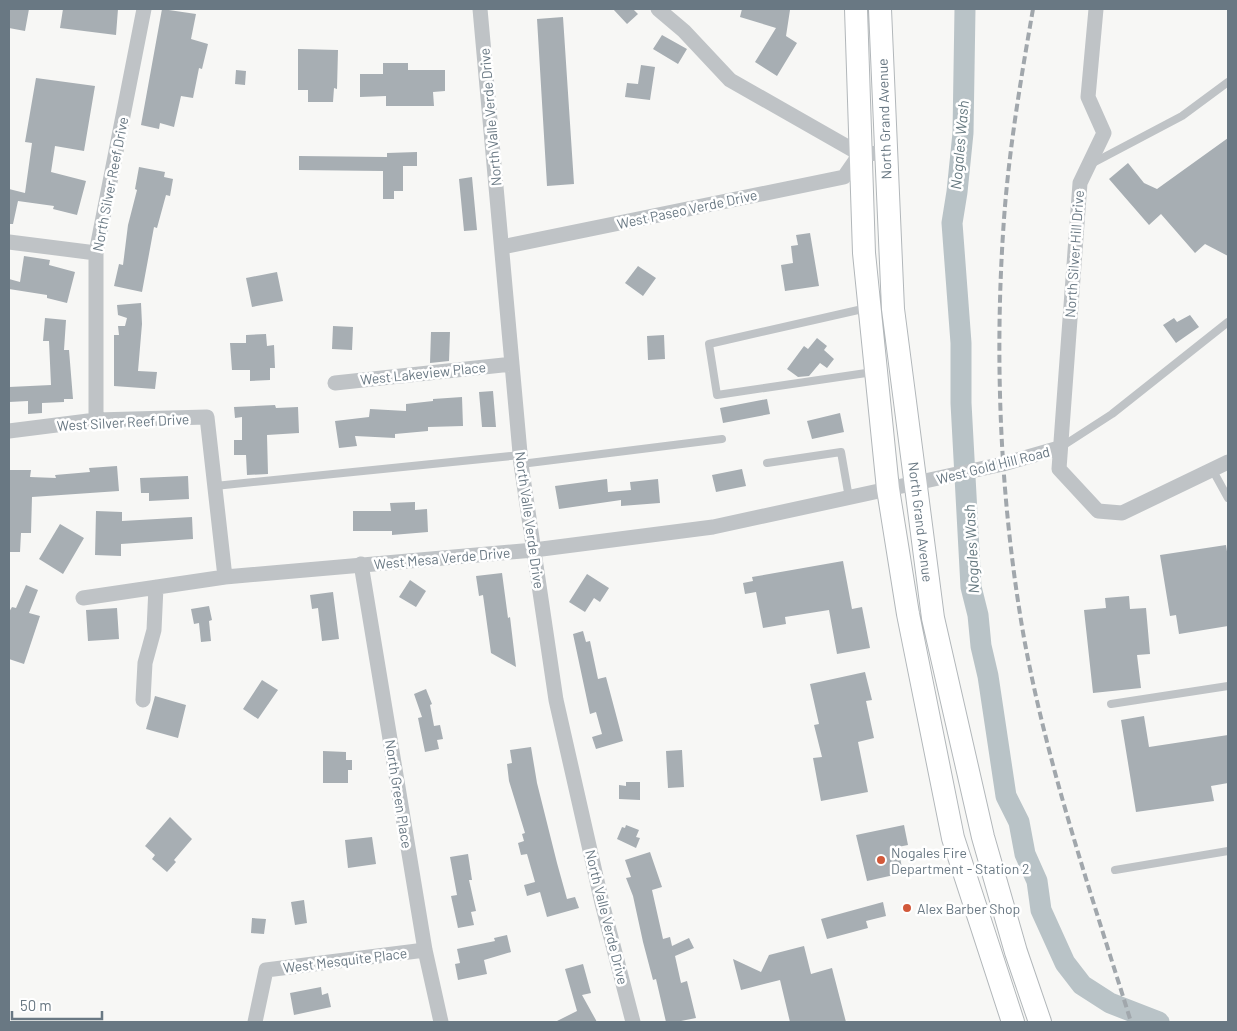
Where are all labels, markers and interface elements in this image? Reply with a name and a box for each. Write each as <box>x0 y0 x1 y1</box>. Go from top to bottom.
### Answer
street label: North Valle Verde Drive <box>476 47 504 187</box>
street label: North Grand Avenue <box>873 58 895 180</box>
water label: Nogales Wash <box>946 100 972 190</box>
street label: North Silver Reef Drive <box>89 115 131 253</box>
street label: West Paseo Verde Drive <box>615 186 759 232</box>
street label: North Silver Hill Drive <box>1061 190 1087 318</box>
street label: West Lakeview Place <box>359 358 487 388</box>
street label: West Silver Reef Drive <box>56 410 190 434</box>
street label: West Gold Hill Road <box>934 443 1052 487</box>
street label: North Valle Verde Drive <box>512 450 548 590</box>
street label: North Grand Avenue <box>905 461 937 583</box>
water label: Nogales Wash <box>960 504 982 594</box>
street label: West Mesa Verde Drive <box>373 544 511 572</box>
street label: North Green Place <box>382 738 416 850</box>
place label: Nogales Fire Department - Station 2 <box>891 844 1030 877</box>
street label: North Valle Verde Drive <box>582 848 632 986</box>
marker: Nogales Fire Department - Station 2 <box>875 854 887 866</box>
place label: Alex Barber Shop <box>917 900 1020 917</box>
marker: Alex Barber Shop <box>901 902 913 914</box>
street label: West Mesquite Place <box>282 944 408 976</box>
scale bar <box>12 988 102 1020</box>
text: 50 m <box>20 996 52 1014</box>

